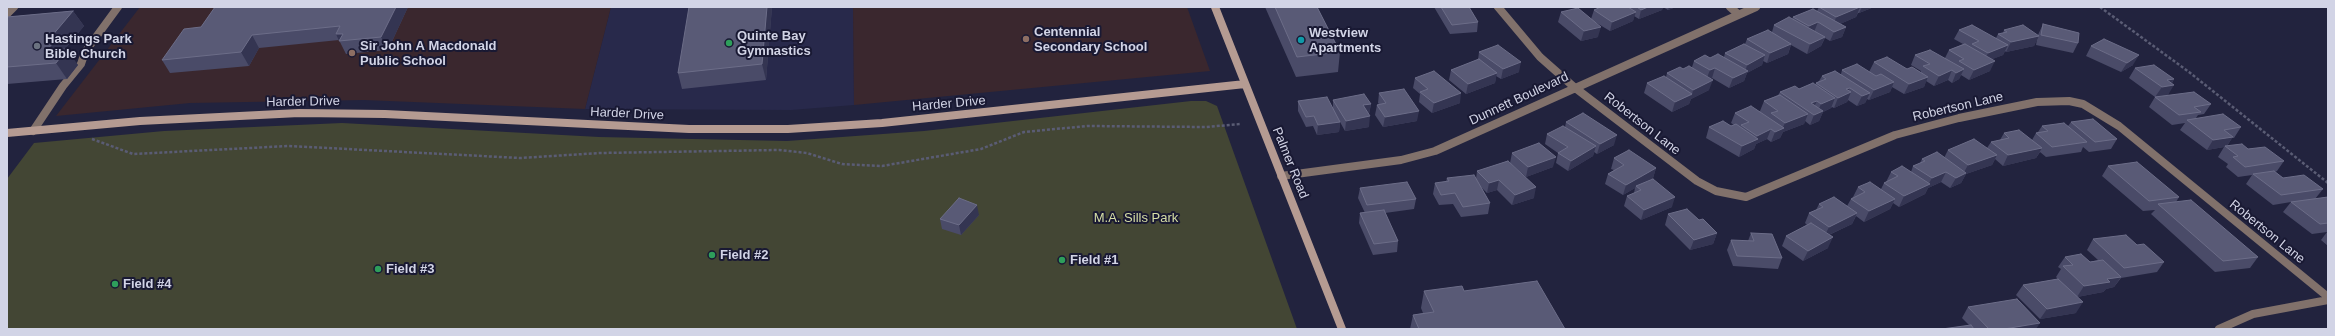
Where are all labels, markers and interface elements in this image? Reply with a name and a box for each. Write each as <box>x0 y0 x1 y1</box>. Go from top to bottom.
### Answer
place label: Centennial Secondary School <box>1034 24 1147 55</box>
place label: Westview Apartments <box>1309 25 1381 56</box>
place label: Quinte Bay Gymnastics <box>737 28 811 59</box>
place label: Hastings Park Bible Church <box>45 31 132 62</box>
marker: Centennial Secondary School <box>1021 34 1031 44</box>
marker: Westview Apartments <box>1296 35 1306 45</box>
place label: Sir John A Macdonald Public School <box>360 38 497 69</box>
marker: Quinte Bay Gymnastics <box>724 38 734 48</box>
marker: Hastings Park Bible Church <box>32 41 42 51</box>
marker: Sir John A Macdonald Public School <box>347 48 357 58</box>
street label: Dunnett Boulevard <box>1467 69 1571 129</box>
street label: Robertson Lane <box>1601 89 1683 159</box>
street label: Robertson Lane <box>1911 89 2005 125</box>
street label: Harder Drive <box>912 93 986 115</box>
street label: Harder Drive <box>266 94 340 110</box>
street label: Harder Drive <box>590 104 664 124</box>
street label: Palmer Road <box>1269 125 1311 201</box>
street label: Robertson Lane <box>2226 197 2308 267</box>
park label: M.A. Sills Park <box>1094 210 1178 226</box>
place label: Field #2 <box>720 247 768 263</box>
marker: Field #2 <box>707 250 717 260</box>
place label: Field #1 <box>1070 252 1118 268</box>
marker: Field #1 <box>1057 255 1067 265</box>
place label: Field #3 <box>386 261 434 277</box>
marker: Field #3 <box>373 264 383 274</box>
place label: Field #4 <box>123 276 171 292</box>
marker: Field #4 <box>110 279 120 289</box>

